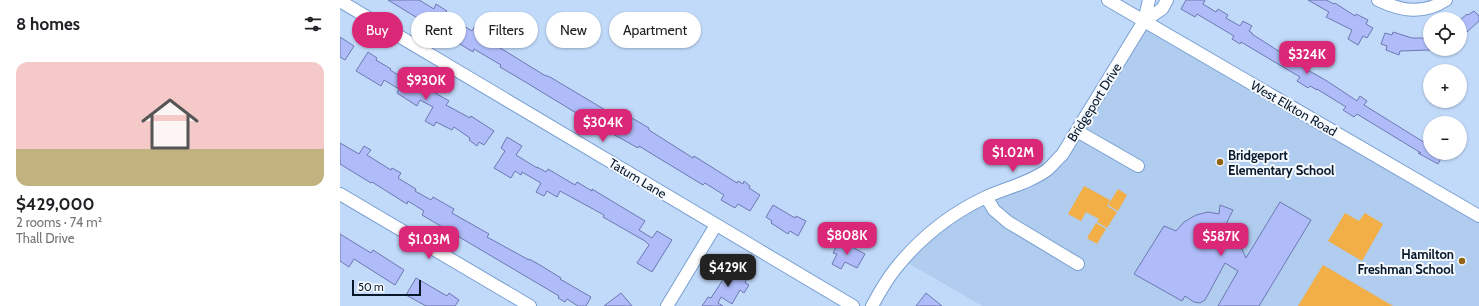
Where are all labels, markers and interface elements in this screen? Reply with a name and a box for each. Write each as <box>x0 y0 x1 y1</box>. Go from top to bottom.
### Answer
chip: Buy <box>352 12 403 48</box>
chip: Rent <box>411 12 466 48</box>
chip: Filters <box>474 12 538 48</box>
chip: New <box>546 12 601 48</box>
chip: Apartment <box>609 12 701 48</box>
map controls <box>1423 12 1467 160</box>
button: locate <box>1423 12 1467 56</box>
icon: filters <box>302 13 324 35</box>
text: 8 homes <box>16 14 80 34</box>
pin: $324K <box>1279 41 1335 75</box>
text: $324K <box>1288 46 1326 62</box>
street label: Bridgeport Drive <box>1063 59 1125 144</box>
button: + <box>1423 64 1467 108</box>
pin: $930K <box>398 67 454 101</box>
text: $930K <box>406 72 446 88</box>
street label: West Elkton Road <box>1248 77 1340 139</box>
icon: home <box>134 88 206 160</box>
pin: $304K <box>575 109 631 143</box>
text: $304K <box>583 114 623 130</box>
button: − <box>1423 116 1467 160</box>
pin: $1.02M <box>980 139 1046 173</box>
text: $1.02M <box>992 144 1034 160</box>
place label: Bridgeport Elementary School <box>1228 147 1335 178</box>
street label: Tatum Lane <box>606 155 670 202</box>
marker: Bridgeport Elementary School <box>1215 157 1225 167</box>
text: $429,000 <box>16 194 94 214</box>
text: 2 rooms · 74 m² <box>16 214 102 230</box>
pin: $808K <box>819 222 875 256</box>
pin: $587K <box>1193 223 1249 257</box>
pin: $1.03M <box>396 226 462 260</box>
text: $808K <box>827 227 867 243</box>
text: $587K <box>1202 228 1240 244</box>
text: Thall Drive <box>16 230 74 246</box>
text: $1.03M <box>408 231 450 247</box>
place label: Hamilton Freshman School <box>1357 246 1455 277</box>
pin: $429K <box>700 254 756 288</box>
marker: Hamilton Freshman School <box>1457 256 1467 266</box>
text: $429K <box>709 259 747 275</box>
scale bar <box>352 278 421 297</box>
text: 50 m <box>358 280 384 294</box>

